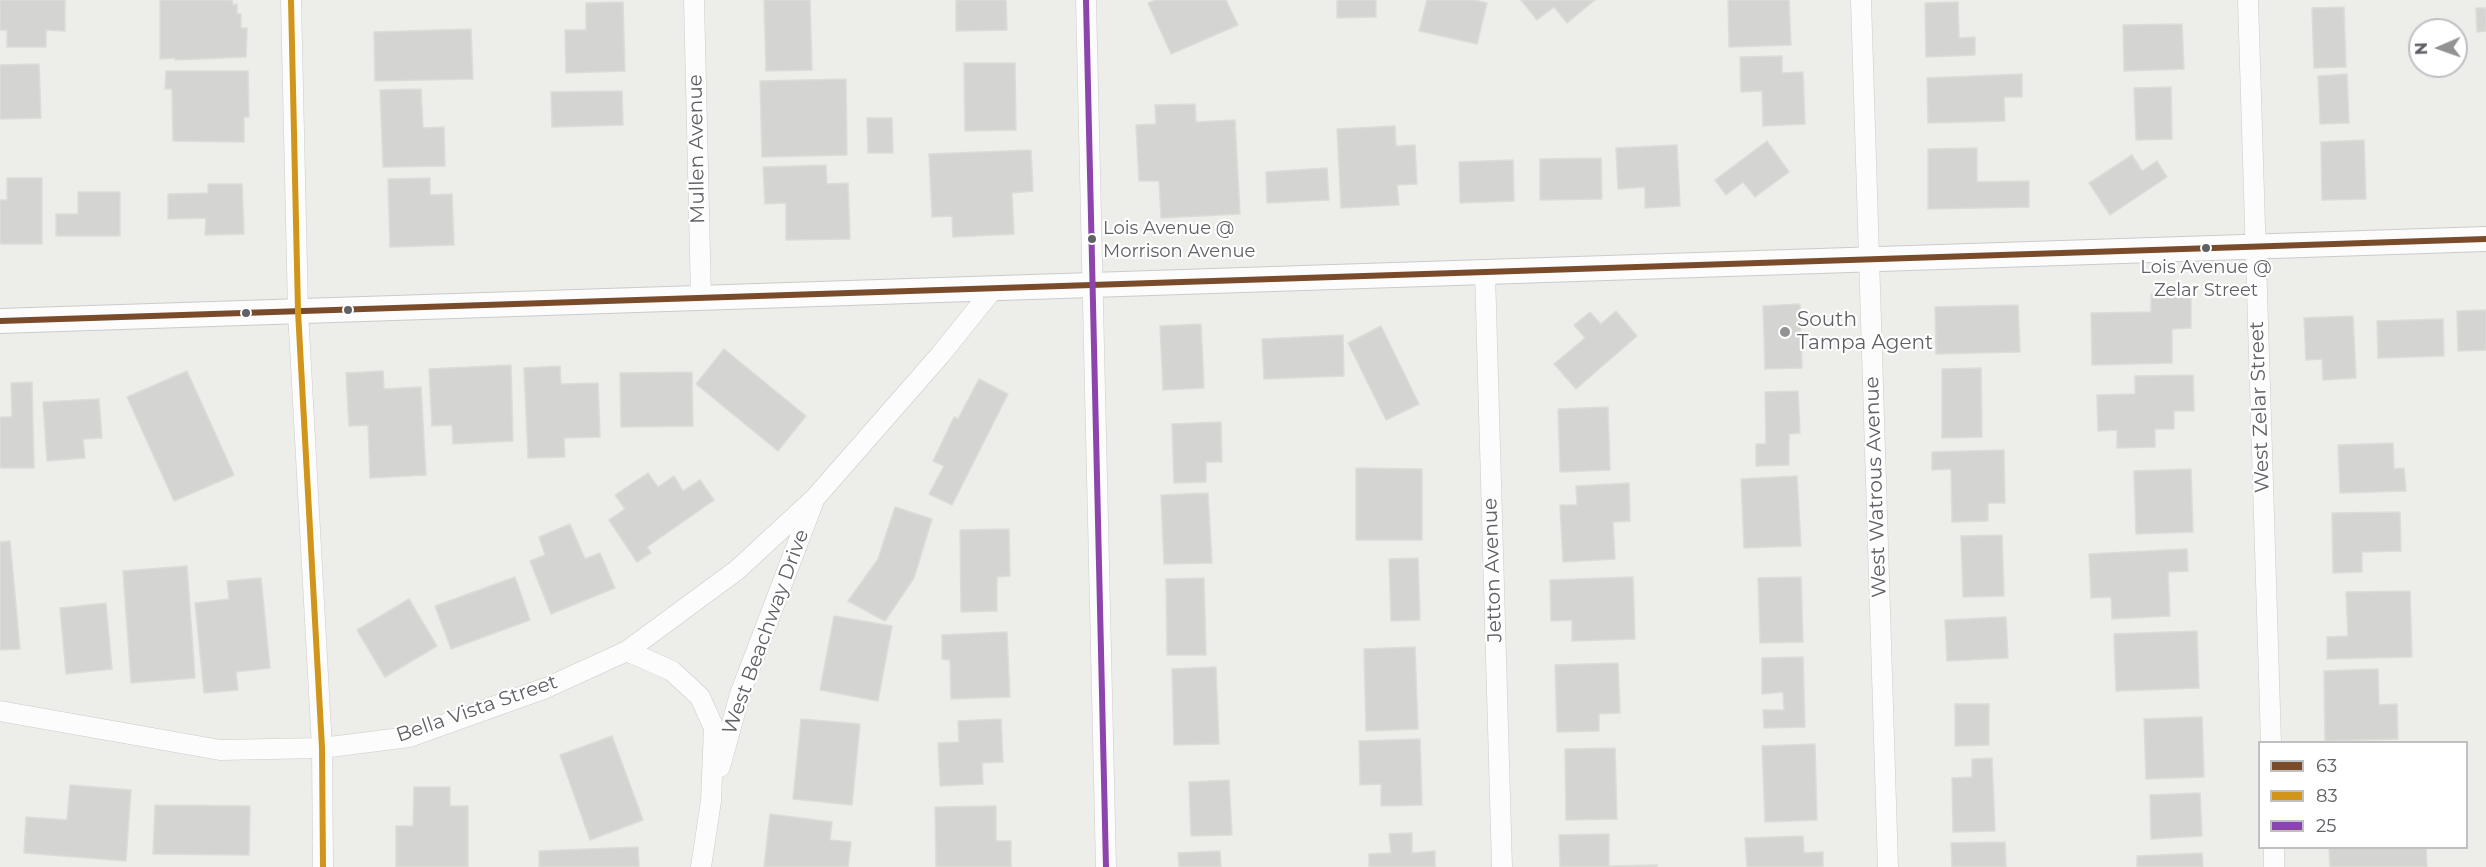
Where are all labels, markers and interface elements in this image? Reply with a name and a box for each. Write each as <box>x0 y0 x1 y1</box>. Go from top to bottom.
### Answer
north arrow <box>2408 18 2468 78</box>
text: N <box>2412 42 2431 55</box>
street label: Mullen Avenue <box>684 74 710 224</box>
place label: Lois Avenue @ Morrison Avenue <box>1103 218 1255 260</box>
marker: Lois Avenue @ Morrison Avenue <box>1086 233 1098 245</box>
marker: Lois Avenue @ Zelar Street <box>2200 242 2212 254</box>
place label: Lois Avenue @ Zelar Street <box>2140 257 2272 300</box>
unlabelled marker <box>342 304 354 316</box>
unlabelled marker <box>240 307 252 319</box>
place label: South Tampa Agent <box>1797 308 1933 355</box>
street label: West Zelar Street <box>2245 321 2275 493</box>
marker: South Tampa Agent <box>1778 325 1792 339</box>
street label: West Watrous Avenue <box>1860 376 1892 598</box>
street label: Jetton Avenue <box>1478 497 1508 643</box>
street label: West Beachway Drive <box>718 526 814 738</box>
street label: Bella Vista Street <box>393 670 561 748</box>
legend <box>2258 741 2468 849</box>
text: 63 <box>2316 755 2337 777</box>
text: 83 <box>2316 785 2338 807</box>
text: 25 <box>2316 815 2336 837</box>

